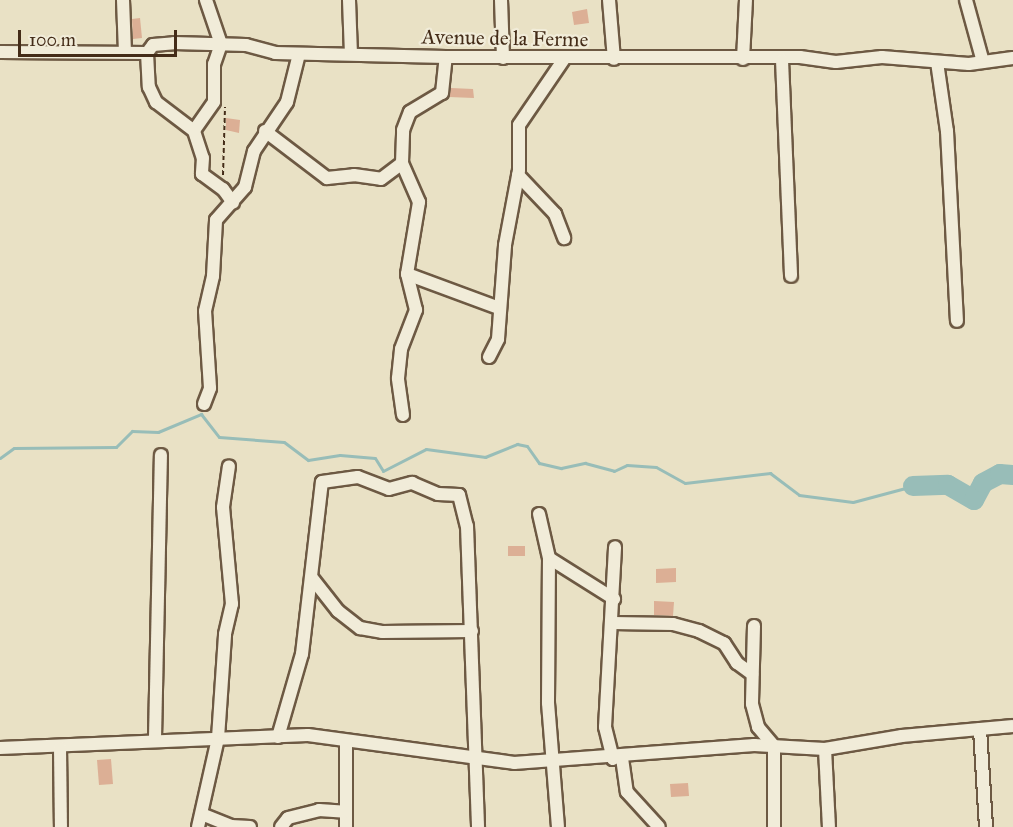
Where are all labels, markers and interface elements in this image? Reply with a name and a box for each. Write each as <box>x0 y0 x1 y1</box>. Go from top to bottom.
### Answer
scale bar <box>21 18 180 56</box>
street label: Avenue de la Ferme <box>421 24 589 52</box>
text: 100 m <box>29 29 76 51</box>

